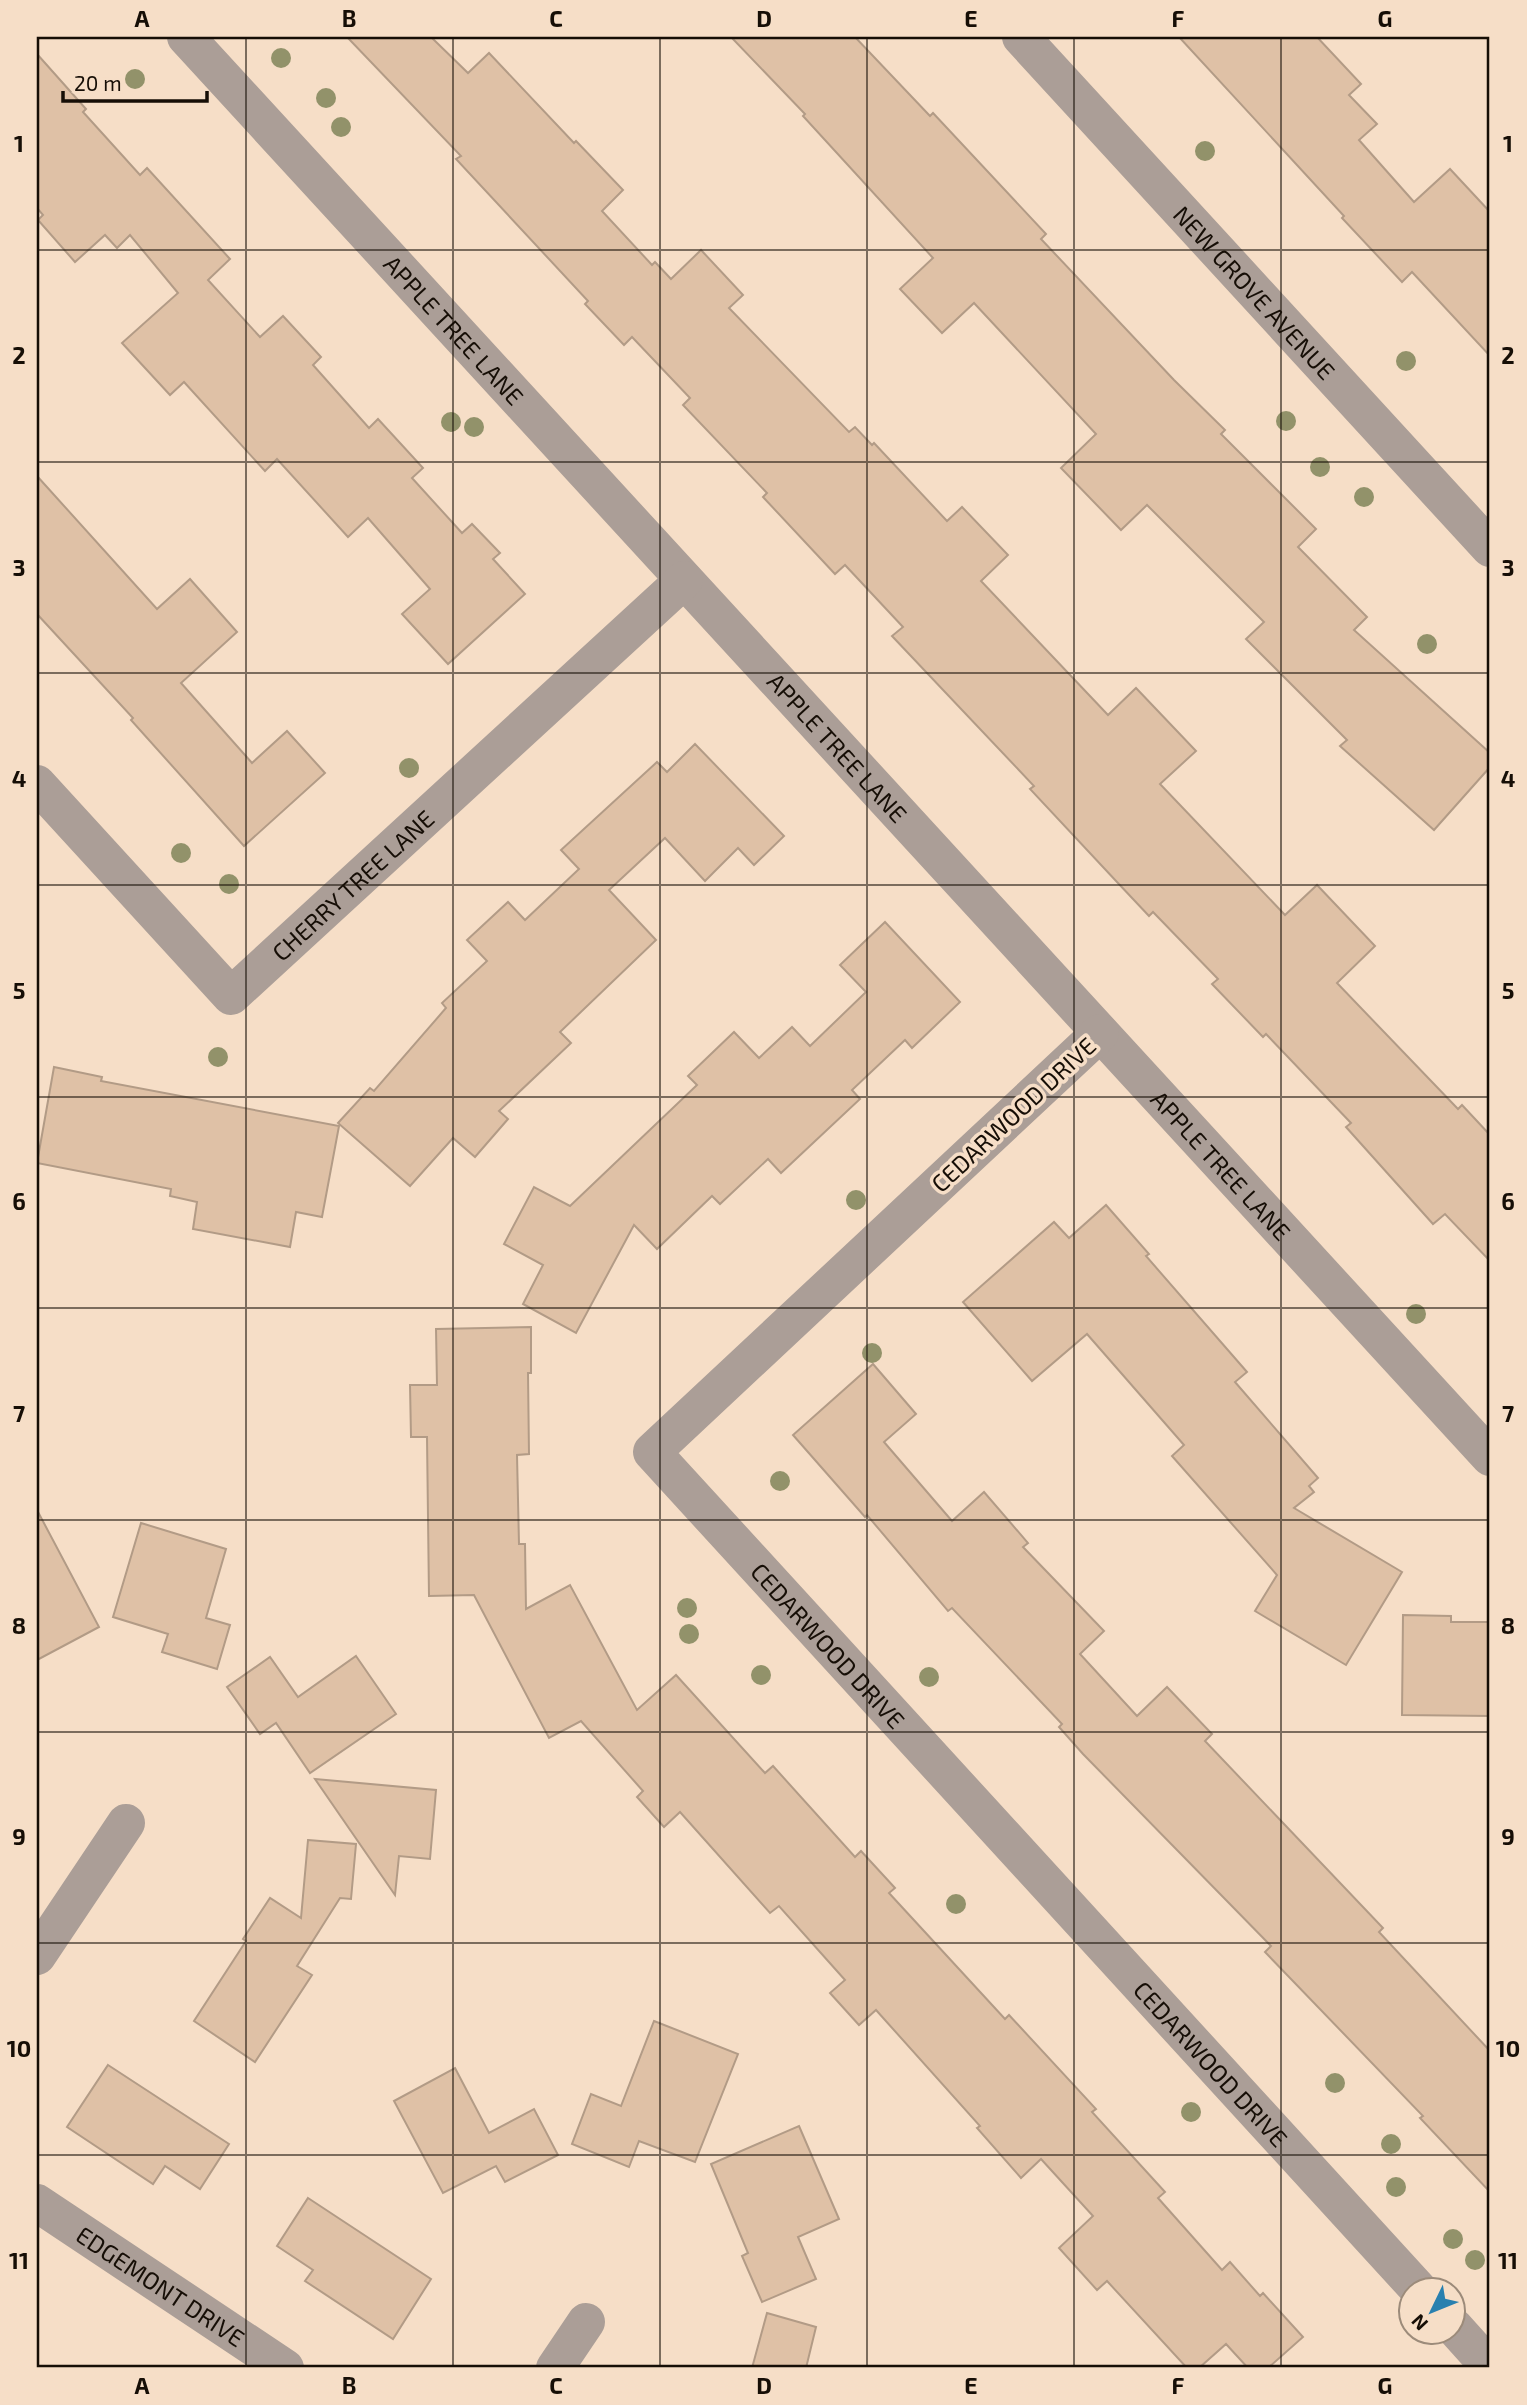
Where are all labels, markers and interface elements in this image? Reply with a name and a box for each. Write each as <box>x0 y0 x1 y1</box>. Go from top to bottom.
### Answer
text: A <box>134 4 150 32</box>
text: B <box>342 4 356 32</box>
text: C <box>549 4 563 32</box>
text: D <box>756 4 772 32</box>
text: E <box>964 4 978 32</box>
text: F <box>1172 4 1185 32</box>
text: G <box>1378 4 1392 32</box>
scale bar <box>63 60 206 104</box>
text: 20 m <box>74 70 122 95</box>
text: 1 <box>14 129 24 157</box>
text: 1 <box>1503 129 1513 157</box>
street label: NEW GROVE AVENUE <box>1168 199 1342 385</box>
street label: APPLE TREE LANE <box>379 249 530 410</box>
text: 2 <box>12 341 26 369</box>
text: 2 <box>1501 341 1515 369</box>
text: 3 <box>12 553 26 581</box>
text: 3 <box>1501 553 1515 581</box>
street label: APPLE TREE LANE <box>762 666 914 828</box>
text: 4 <box>12 764 26 792</box>
text: 4 <box>1501 764 1515 792</box>
street label: CHERRY TREE LANE <box>265 803 439 966</box>
text: 5 <box>13 976 25 1004</box>
text: 5 <box>1502 976 1514 1004</box>
street label: CEDARWOOD DRIVE <box>925 1030 1101 1198</box>
street label: APPLE TREE LANE <box>1146 1084 1297 1245</box>
text: 6 <box>12 1187 26 1215</box>
text: 6 <box>1501 1187 1515 1215</box>
text: 7 <box>13 1399 25 1427</box>
text: 7 <box>1502 1399 1514 1427</box>
street label: CEDARWOOD DRIVE <box>746 1556 912 1734</box>
text: 8 <box>12 1611 26 1639</box>
text: 8 <box>1501 1611 1515 1639</box>
text: 9 <box>12 1822 26 1850</box>
text: 9 <box>1501 1822 1515 1850</box>
street label: CEDARWOOD DRIVE <box>1128 1974 1294 2152</box>
text: 10 <box>7 2034 31 2062</box>
text: 10 <box>1496 2034 1520 2062</box>
street label: EDGEMONT DRIVE <box>71 2219 251 2352</box>
text: 11 <box>9 2246 29 2274</box>
text: 11 <box>1498 2246 1518 2274</box>
north arrow <box>1398 2276 1468 2346</box>
text: N <box>1406 2310 1432 2336</box>
text: A <box>134 2371 150 2399</box>
text: B <box>342 2371 356 2399</box>
text: C <box>549 2371 563 2399</box>
text: D <box>756 2371 772 2399</box>
text: E <box>964 2371 978 2399</box>
text: F <box>1172 2371 1185 2399</box>
text: G <box>1378 2371 1392 2399</box>

